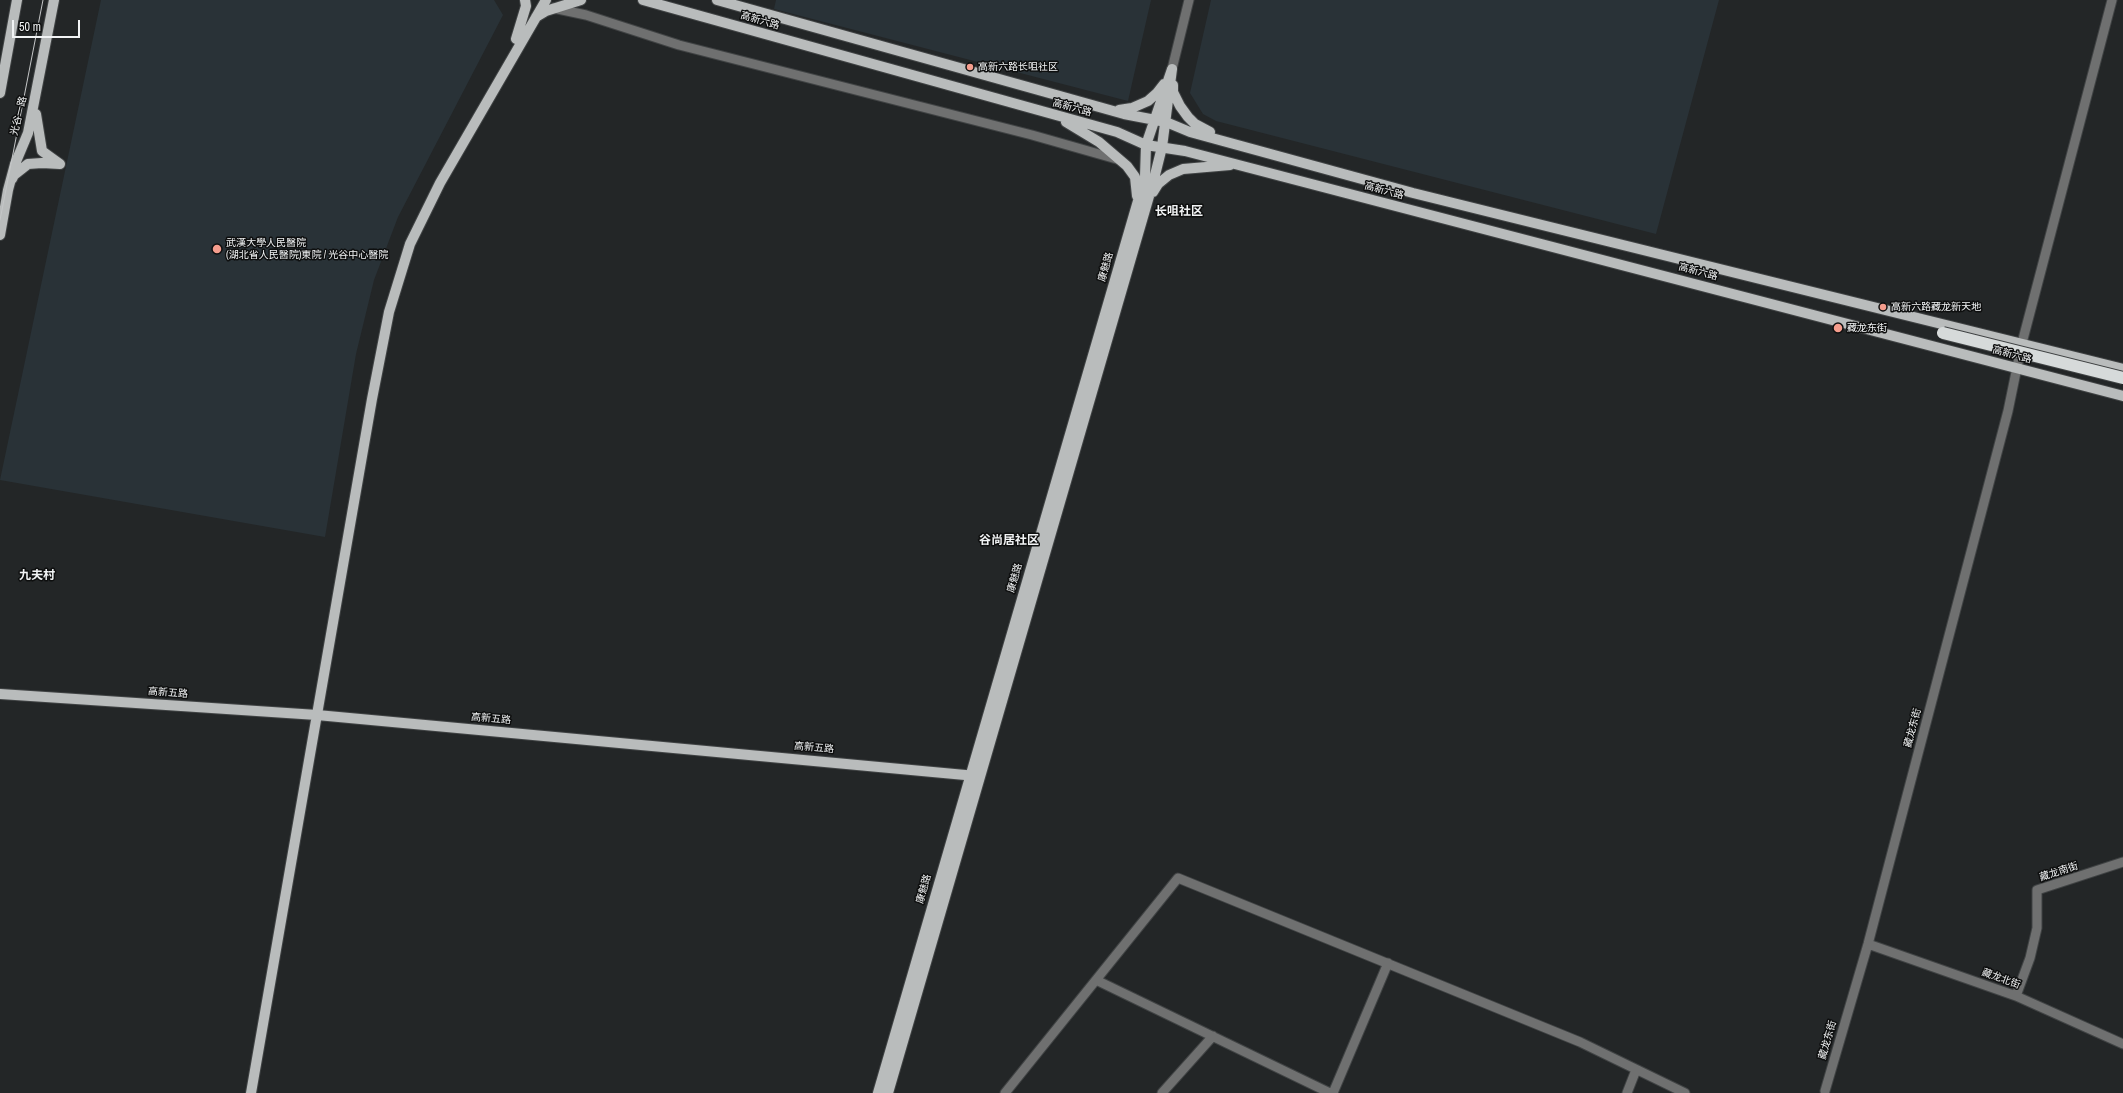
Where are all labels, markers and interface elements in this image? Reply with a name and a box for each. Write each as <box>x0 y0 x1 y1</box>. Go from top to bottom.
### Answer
street label: 高新六路 <box>739 10 781 32</box>
scale bar <box>14 12 82 38</box>
text: 50 m <box>19 19 41 35</box>
place label: 高新六路长咀社区 <box>978 61 1058 73</box>
marker: 高新六路长咀社区 <box>965 62 975 72</box>
street label: 光谷一路 <box>8 95 30 137</box>
street label: 高新六路 <box>1051 97 1093 119</box>
street label: 高新六路 <box>1363 180 1405 202</box>
district label: 长咀社区 <box>1155 205 1203 219</box>
place label: 武漢大學人民醫院 (湖北省人民醫院)東院 / 光谷中心醫院 <box>226 237 388 260</box>
marker: 武漢大學人民醫院 (湖北省人民醫院)東院 / 光谷中心醫院 <box>211 243 223 255</box>
street label: 康魅路 <box>1096 251 1116 283</box>
street label: 高新六路 <box>1677 261 1719 283</box>
place label: 高新六路藏龙新天地 <box>1891 301 1981 313</box>
marker: 高新六路藏龙新天地 <box>1878 302 1888 312</box>
marker: 藏龙东街 <box>1832 322 1844 334</box>
place label: 藏龙东街 <box>1847 322 1887 334</box>
street label: 高新六路 <box>1991 344 2033 366</box>
district label: 谷尚居社区 <box>979 534 1039 548</box>
street label: 康魅路 <box>1005 562 1025 594</box>
district label: 九夫村 <box>19 569 55 583</box>
street label: 高新五路 <box>148 686 188 700</box>
street label: 藏龙东街 <box>1902 707 1924 749</box>
street label: 高新五路 <box>471 711 511 727</box>
street label: 高新五路 <box>794 740 834 756</box>
street label: 藏龙南街 <box>2038 860 2080 884</box>
street label: 康魅路 <box>914 873 934 905</box>
street label: 藏龙北街 <box>1980 967 2022 991</box>
street label: 藏龙东街 <box>1817 1019 1839 1061</box>

